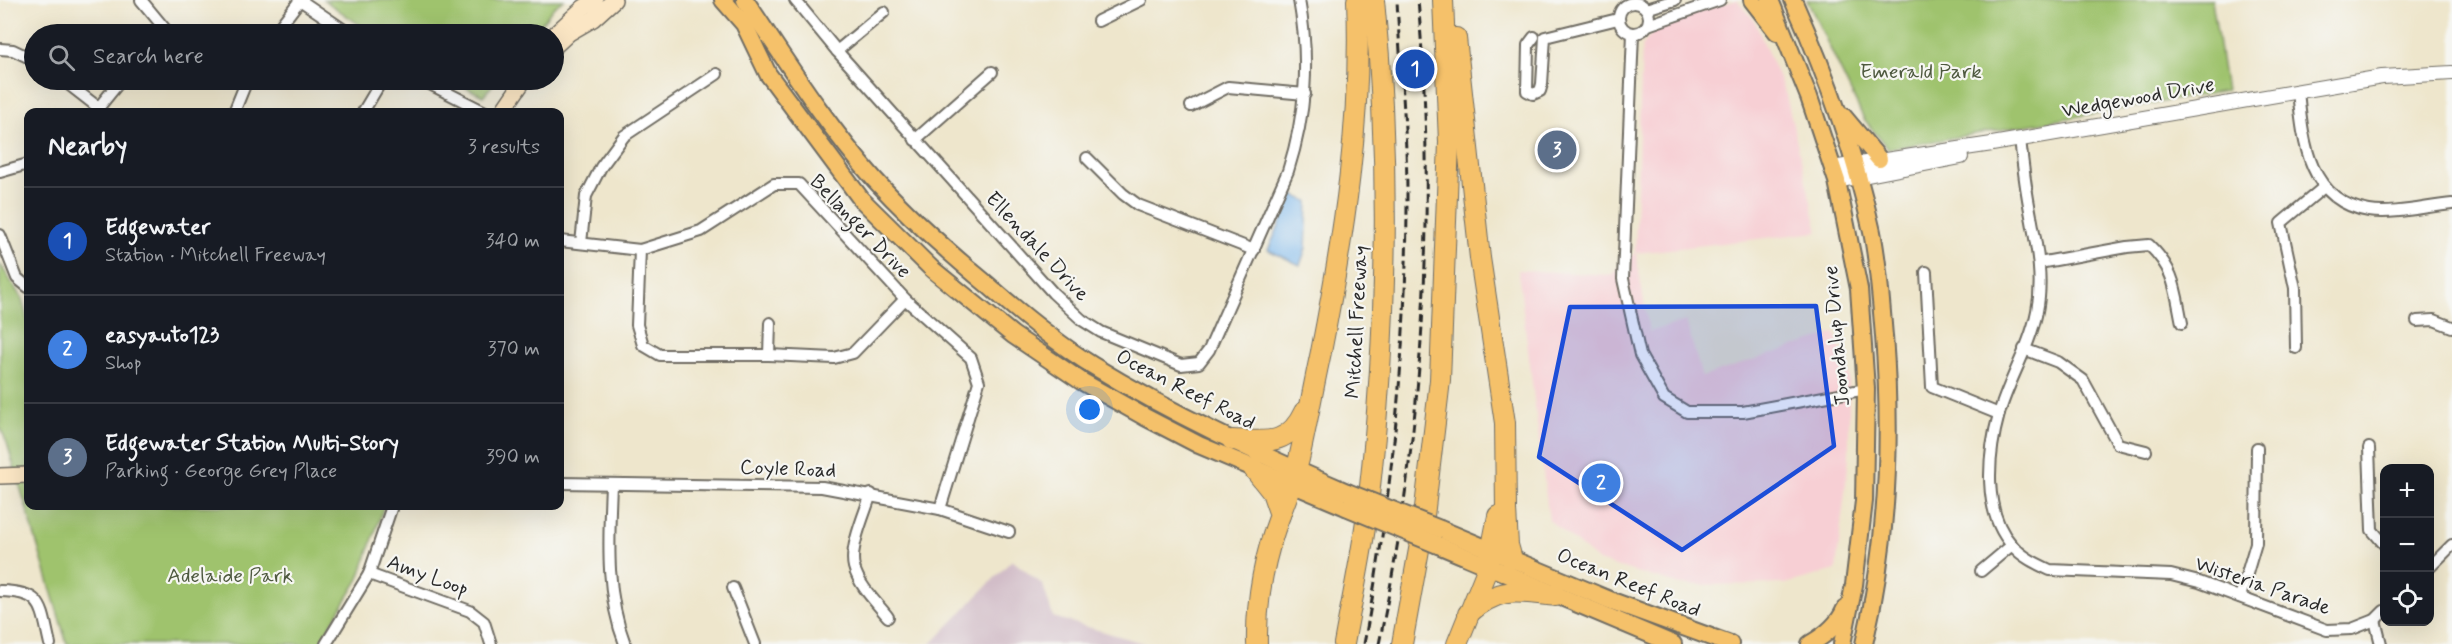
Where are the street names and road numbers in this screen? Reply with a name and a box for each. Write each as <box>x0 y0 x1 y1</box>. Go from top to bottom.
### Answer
street label: Wedgewood Drive <box>2060 71 2217 126</box>
street label: Bellanger Drive <box>802 168 917 286</box>
street label: Ellendale Drive <box>979 186 1096 308</box>
street label: Mitchell Freeway <box>1339 245 1375 399</box>
street label: Joondalup Drive <box>1817 264 1857 407</box>
street label: Ocean Reef Road <box>1111 343 1260 437</box>
street label: Coyle Road <box>739 453 837 485</box>
street label: Ocean Reef Road <box>1553 541 1705 625</box>
street label: Amy Loop <box>383 548 472 604</box>
street label: Wisteria Parade <box>2191 550 2334 622</box>

